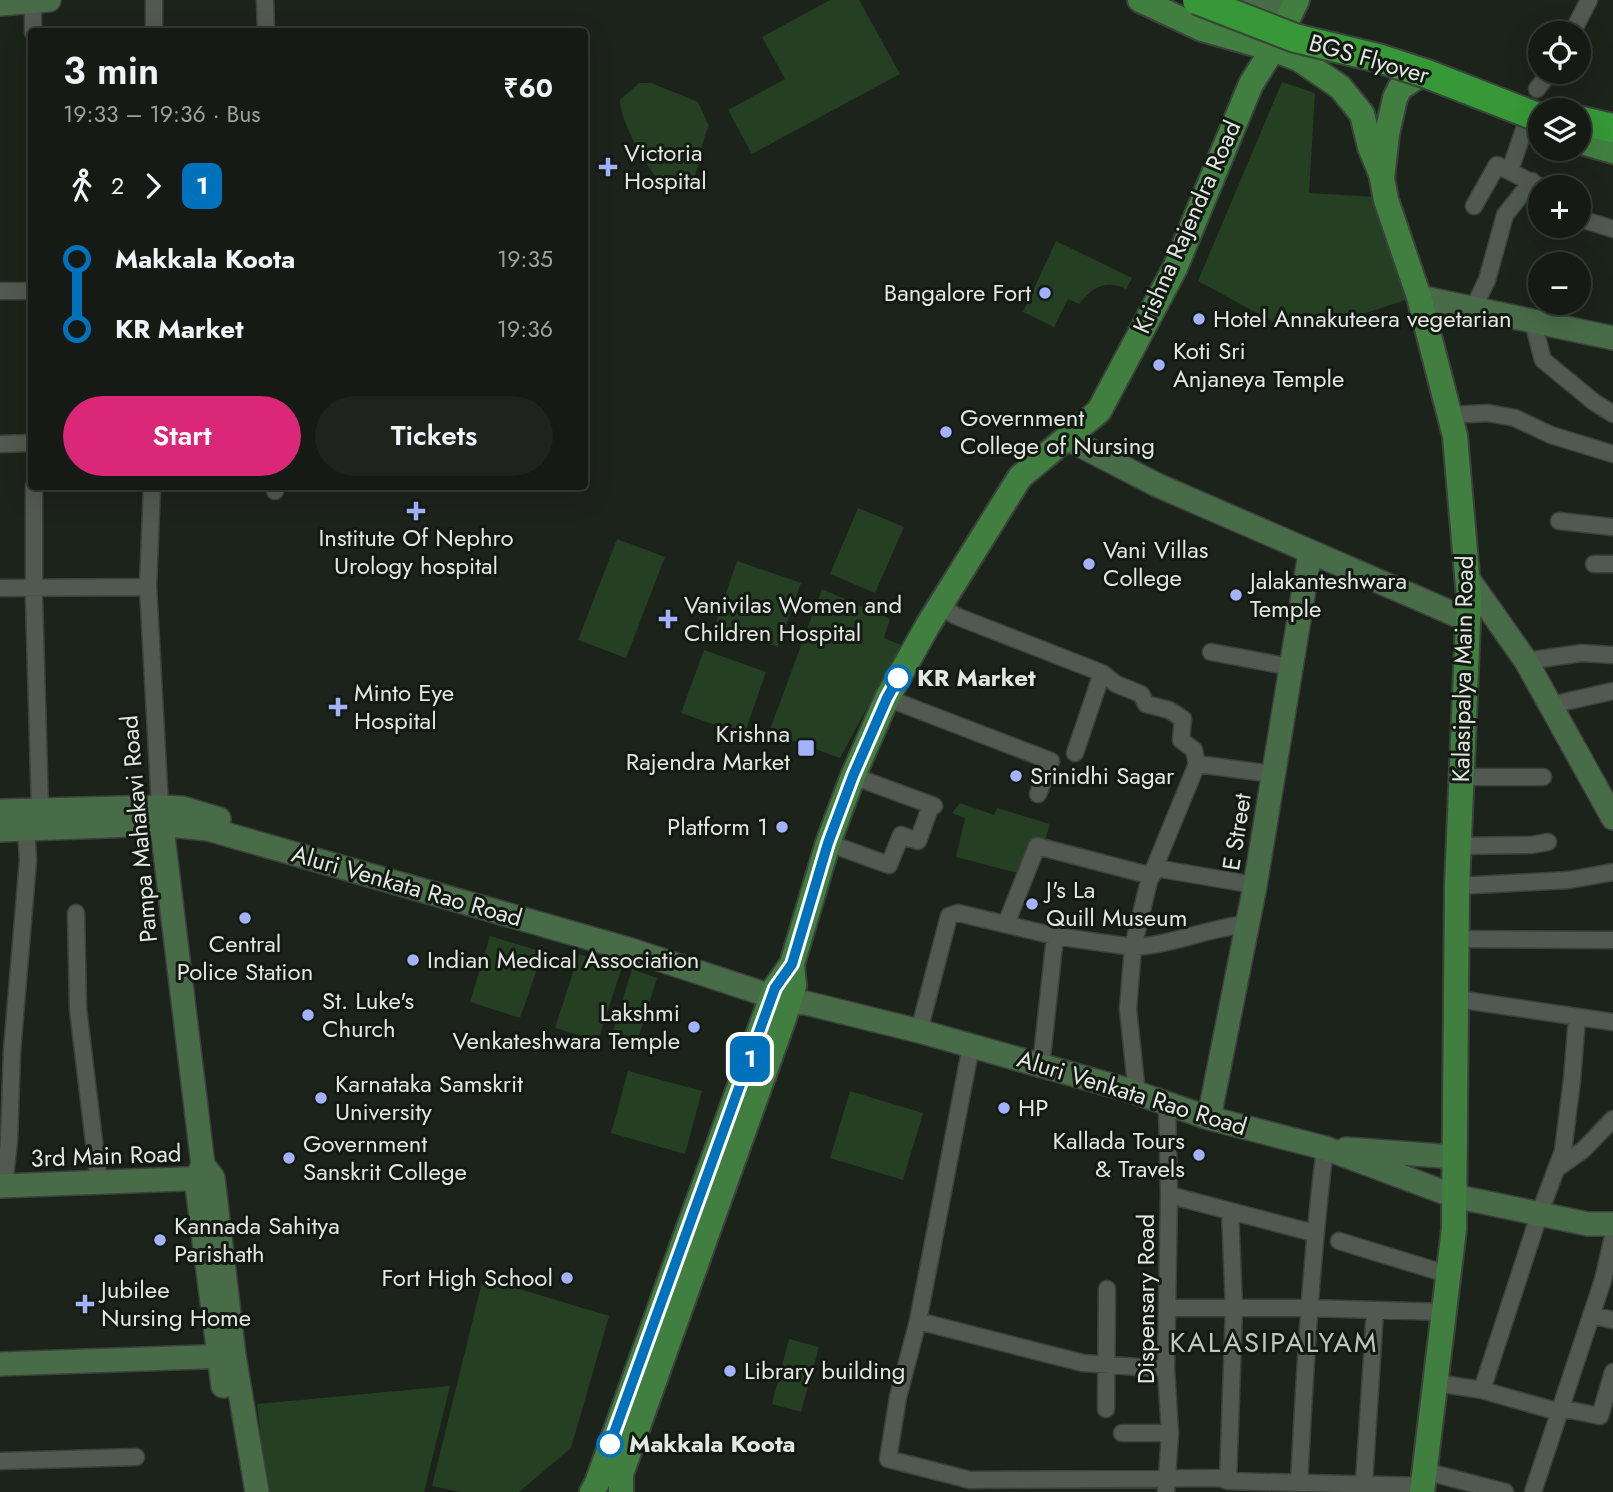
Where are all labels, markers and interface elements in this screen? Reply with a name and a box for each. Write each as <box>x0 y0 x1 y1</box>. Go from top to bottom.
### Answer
map controls <box>1528 21 1591 315</box>
button: locate <box>1528 21 1591 84</box>
street label: BGS Flyover <box>1305 25 1434 93</box>
text: 3 min <box>63 43 159 98</box>
text: ₹60 <box>504 69 553 107</box>
text: 19:33 – 19:36 · Bus <box>63 97 261 131</box>
button: layers <box>1528 98 1591 161</box>
street label: Krishna Rajendra Road <box>1124 115 1249 339</box>
place label: Victoria Hospital <box>624 135 707 198</box>
marker: Victoria Hospital <box>598 157 618 177</box>
icon: walk <box>63 167 101 205</box>
icon: forward <box>134 167 172 205</box>
text: 1 <box>196 168 208 203</box>
text: 2 <box>111 169 124 203</box>
button: + <box>1528 175 1591 238</box>
text: Makkala Koota <box>115 240 295 278</box>
text: 19:35 <box>497 242 553 276</box>
button: − <box>1528 252 1591 315</box>
place label: Bangalore Fort <box>884 275 1031 310</box>
marker: Bangalore Fort <box>1037 285 1053 301</box>
place label: Hotel Annakuteera vegetarian <box>1213 301 1512 336</box>
text: KR Market <box>115 310 243 348</box>
marker: Hotel Annakuteera vegetarian <box>1191 311 1207 327</box>
text: 19:36 <box>497 312 553 346</box>
place label: Koti Sri Anjaneya Temple <box>1173 333 1344 396</box>
marker: Koti Sri Anjaneya Temple <box>1151 357 1167 373</box>
button: Start <box>63 396 301 476</box>
button: Tickets <box>315 396 553 476</box>
place label: Government College of Nursing <box>960 400 1155 463</box>
marker: Government College of Nursing <box>938 424 954 440</box>
marker: Institute Of Nephro Urology hospital <box>406 501 426 521</box>
place label: Institute Of Nephro Urology hospital <box>318 520 514 583</box>
place label: Vani Villas College <box>1103 532 1208 595</box>
street label: Kalasipalya Main Road <box>1443 555 1482 783</box>
marker: Vani Villas College <box>1081 556 1097 572</box>
place label: Jalakanteshwara Temple <box>1247 563 1407 626</box>
place label: Vanivilas Women and Children Hospital <box>684 587 902 650</box>
marker: Jalakanteshwara Temple <box>1228 587 1244 603</box>
marker: Vanivilas Women and Children Hospital <box>658 609 678 629</box>
place label: KR Market <box>917 660 1036 695</box>
marker: KR Market <box>885 665 911 691</box>
place label: Minto Eye Hospital <box>354 675 454 738</box>
marker: Minto Eye Hospital <box>328 697 348 717</box>
street label: Pampa Mahakavi Road <box>111 714 166 944</box>
place label: Krishna Rajendra Market <box>626 716 790 779</box>
marker: Krishna Rajendra Market <box>796 738 816 758</box>
place label: Srinidhi Sagar <box>1030 758 1175 793</box>
marker: Srinidhi Sagar <box>1008 768 1024 784</box>
street label: E Street <box>1213 791 1260 873</box>
place label: Platform 1 <box>667 809 768 844</box>
marker: Platform 1 <box>774 819 790 835</box>
street label: Aluri Venkata Rao Road <box>288 836 526 935</box>
place label: J's La Quill Museum <box>1043 872 1187 935</box>
marker: J's La Quill Museum <box>1024 896 1040 912</box>
marker: Central Police Station <box>237 910 253 926</box>
place label: Central Police Station <box>177 926 313 989</box>
place label: Indian Medical Association <box>427 942 699 977</box>
marker: Indian Medical Association <box>405 952 421 968</box>
place label: St. Luke's Church <box>322 983 414 1046</box>
place label: Lakshmi Venkateshwara Temple <box>453 995 680 1058</box>
marker: St. Luke's Church <box>300 1007 316 1023</box>
marker: Lakshmi Venkateshwara Temple <box>686 1019 702 1035</box>
line badge: 1 <box>727 1036 773 1082</box>
text: 1 <box>744 1041 756 1076</box>
street label: Aluri Venkata Rao Road <box>1013 1041 1251 1144</box>
place label: Karnataka Samskrit University <box>335 1066 523 1129</box>
marker: Karnataka Samskrit University <box>313 1090 329 1106</box>
place label: HP <box>1018 1090 1048 1125</box>
marker: HP <box>996 1100 1012 1116</box>
place label: Kallada Tours & Travels <box>1053 1123 1185 1186</box>
place label: Government Sanskrit College <box>303 1126 467 1189</box>
street label: 3rd Main Road <box>30 1135 182 1176</box>
marker: Kallada Tours & Travels <box>1191 1147 1207 1163</box>
marker: Government Sanskrit College <box>281 1150 297 1166</box>
place label: Kannada Sahitya Parishath <box>174 1208 340 1271</box>
street label: Dispensary Road <box>1128 1214 1163 1384</box>
marker: Kannada Sahitya Parishath <box>152 1232 168 1248</box>
place label: Fort High School <box>382 1260 553 1295</box>
marker: Fort High School <box>559 1270 575 1286</box>
place label: Jubilee Nursing Home <box>98 1272 251 1335</box>
marker: Jubilee Nursing Home <box>75 1294 95 1314</box>
district label: KALASIPALYAM <box>1170 1322 1379 1363</box>
place label: Library building <box>744 1353 905 1388</box>
marker: Library building <box>722 1363 738 1379</box>
place label: Makkala Koota <box>629 1426 796 1461</box>
marker: Makkala Koota <box>597 1431 623 1457</box>

